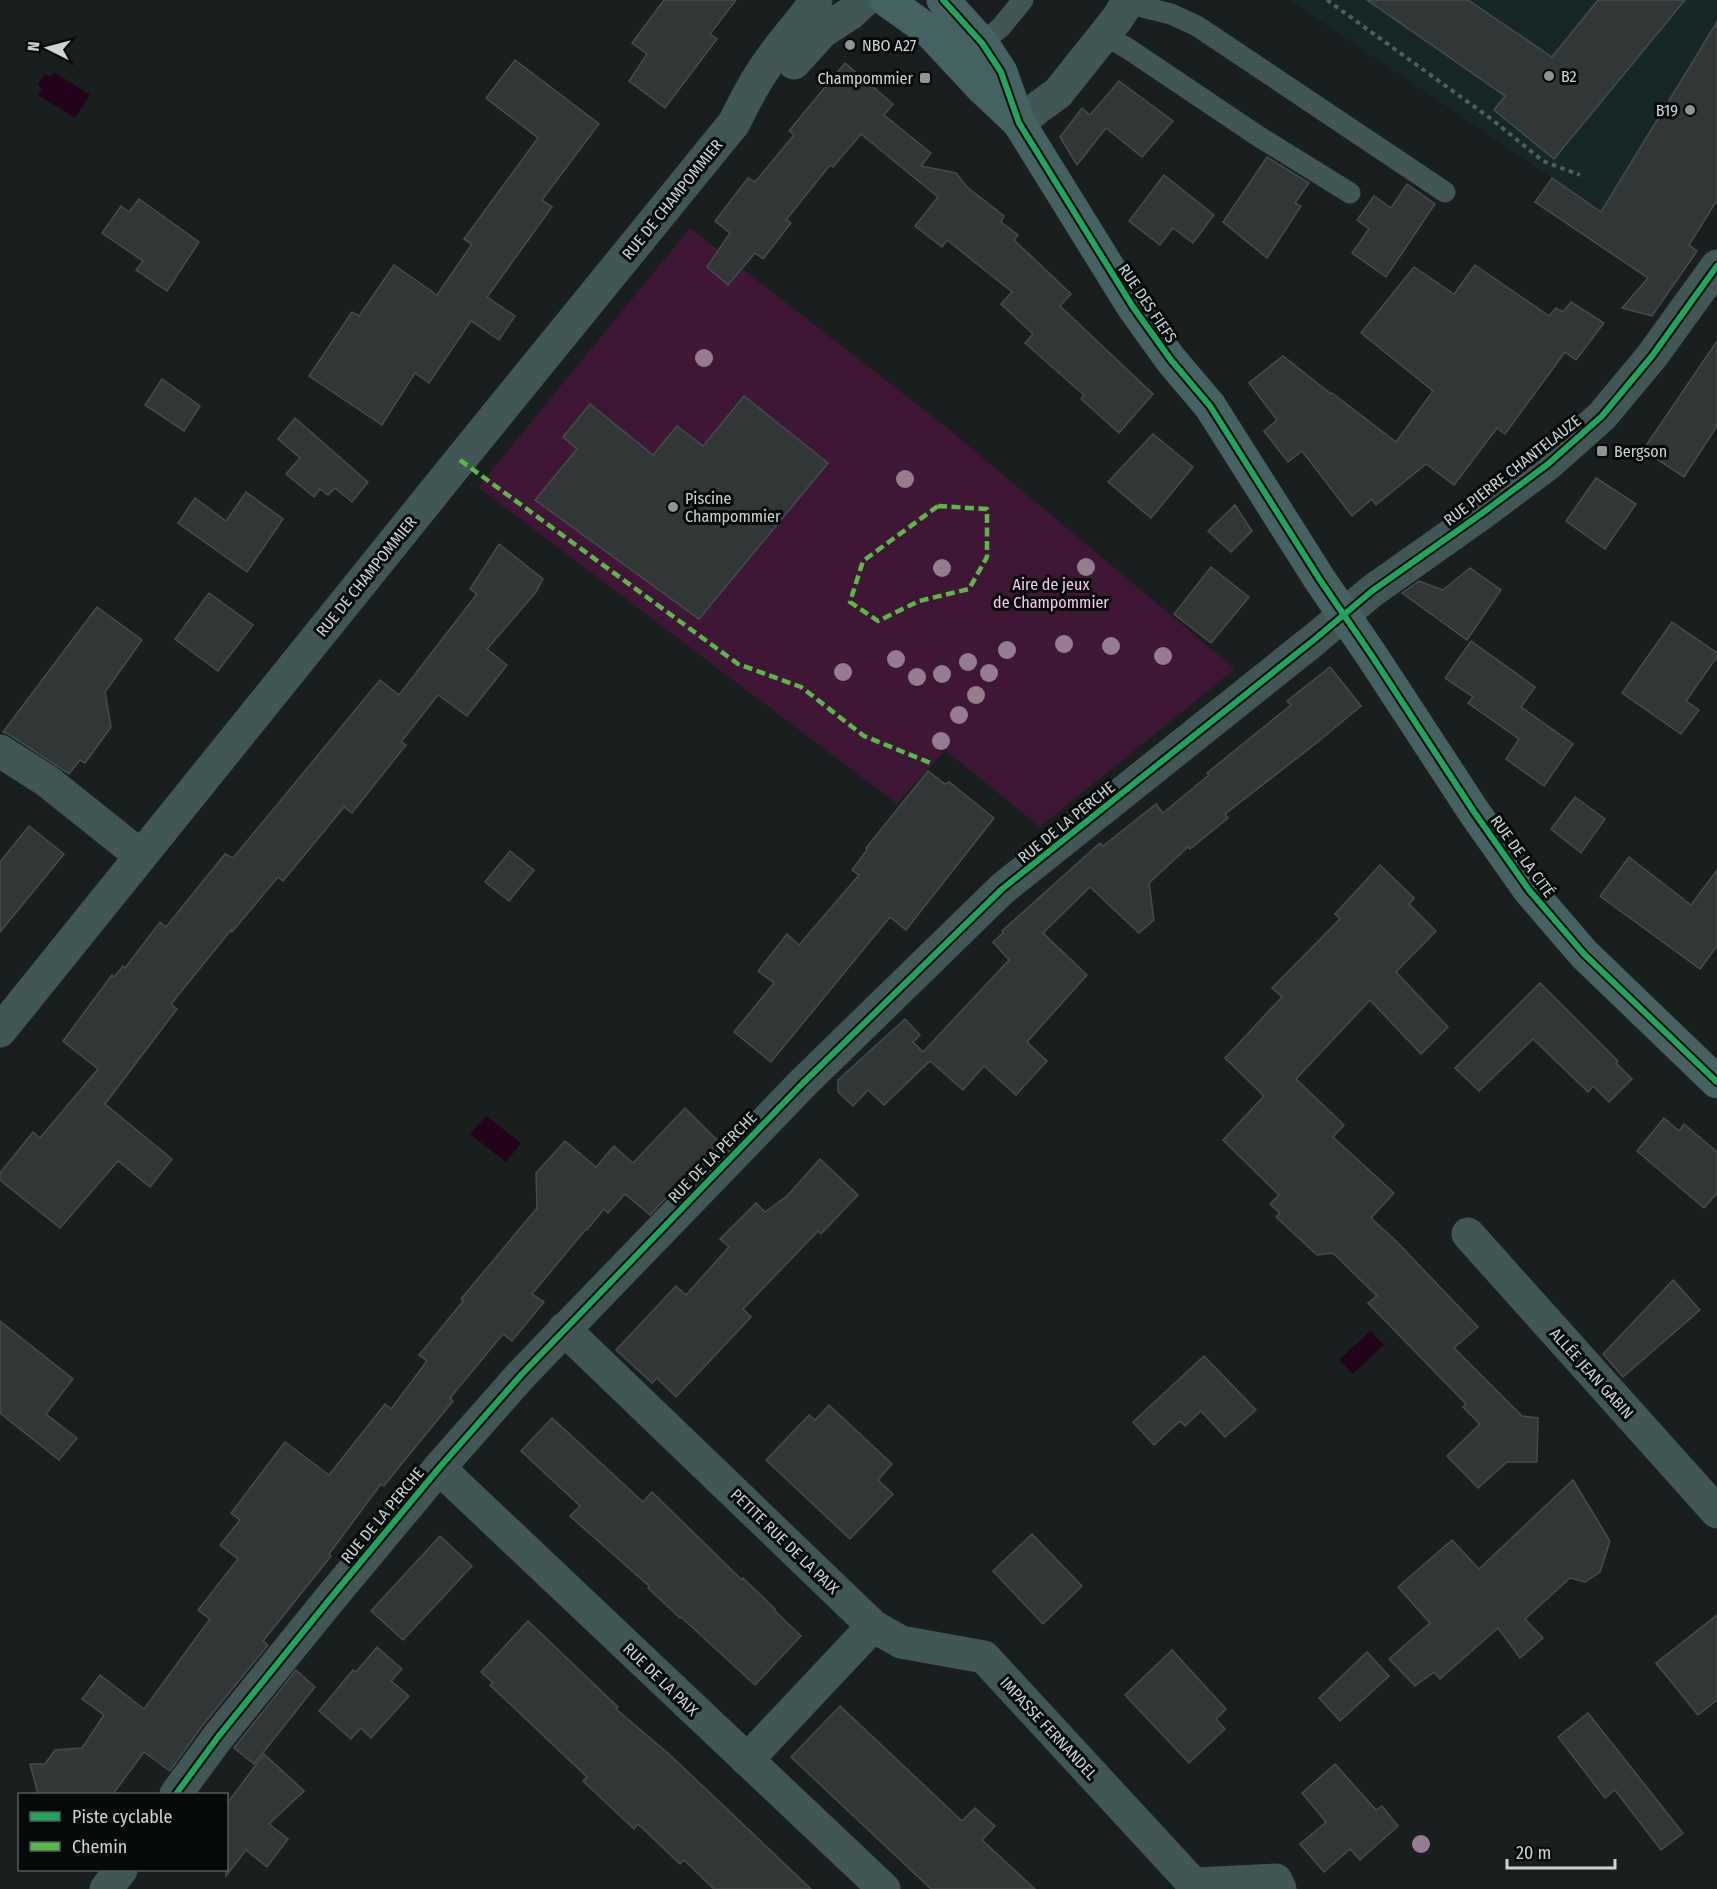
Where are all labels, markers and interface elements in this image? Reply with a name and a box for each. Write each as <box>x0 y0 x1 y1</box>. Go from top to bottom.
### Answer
north arrow <box>18 18 78 78</box>
place label: NBO A27 <box>862 36 917 55</box>
marker: NBO A27 <box>843 38 857 52</box>
text: N <box>24 41 44 52</box>
place label: B2 <box>1561 67 1577 86</box>
place label: Champommier <box>817 69 913 88</box>
marker: B2 <box>1542 69 1556 83</box>
marker: Champommier <box>918 71 932 85</box>
place label: B19 <box>1656 101 1678 120</box>
marker: B19 <box>1683 103 1697 117</box>
street label: RUE DE CHAMPOMMIER <box>618 135 727 263</box>
street label: RUE DES FIEFS <box>1114 260 1181 346</box>
street label: RUE PIERRE CHANTELAUZE <box>1440 411 1585 530</box>
place label: Bergson <box>1614 442 1667 461</box>
marker: Bergson <box>1595 444 1609 458</box>
place label: Piscine Champommier <box>685 489 781 526</box>
marker: Piscine Champommier <box>666 500 680 514</box>
street label: RUE DE CHAMPOMMIER <box>312 512 421 640</box>
park label: Aire de jeux de Champommier <box>993 575 1109 612</box>
street label: RUE DE LA PERCHE <box>1014 778 1118 867</box>
street label: RUE DE LA CITÉ <box>1487 812 1559 901</box>
street label: RUE DE LA PERCHE <box>664 1108 760 1207</box>
street label: ALLÉE JEAN GABIN <box>1546 1324 1637 1423</box>
street label: RUE DE LA PERCHE <box>337 1464 428 1567</box>
street label: PETITE RUE DE LA PAIX <box>727 1485 843 1598</box>
street label: RUE DE LA PAIX <box>619 1639 702 1720</box>
street label: IMPASSE FERNANDEL <box>996 1673 1101 1784</box>
legend <box>18 1793 228 1871</box>
text: Piste cyclable <box>72 1806 172 1828</box>
scale bar <box>1507 1832 1615 1870</box>
text: Chemin <box>72 1836 127 1858</box>
text: 20 m <box>1516 1842 1551 1864</box>

